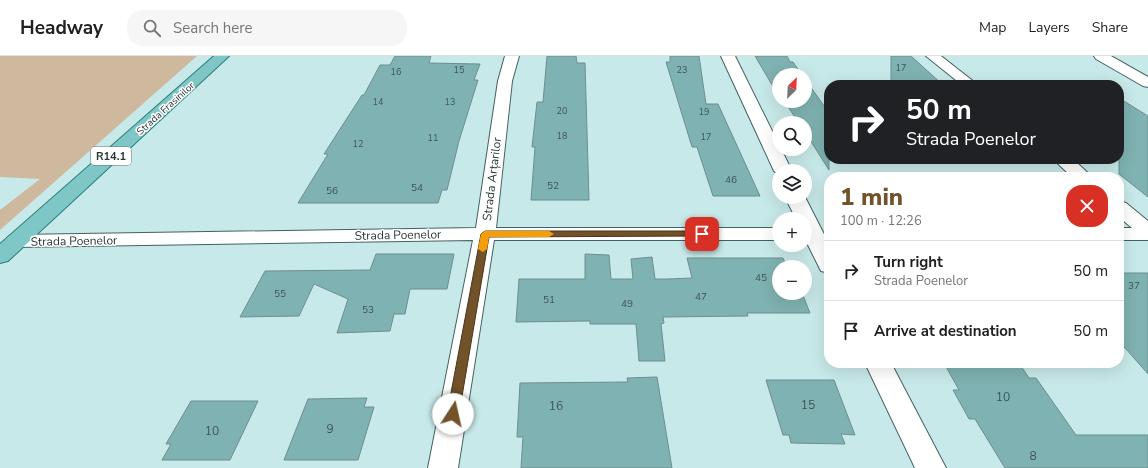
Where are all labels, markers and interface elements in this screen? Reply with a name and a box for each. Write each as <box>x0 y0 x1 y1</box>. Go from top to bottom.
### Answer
search box <box>127 10 407 46</box>
text: Headway <box>20 15 103 41</box>
icon: search <box>141 17 163 39</box>
text: Search here <box>173 18 253 38</box>
text: Map <box>979 18 1006 37</box>
text: Layers <box>1028 18 1070 37</box>
text: Share <box>1092 18 1128 37</box>
house number: 17 <box>896 62 906 74</box>
house number: 15 <box>454 64 464 76</box>
house number: 23 <box>677 64 687 76</box>
house number: 16 <box>391 66 401 78</box>
north arrow <box>772 68 812 108</box>
map controls <box>772 68 812 300</box>
street label: Strada Frasinilor <box>134 79 198 139</box>
text: 50 m <box>906 91 972 129</box>
house number: 14 <box>373 96 384 108</box>
house number: 13 <box>445 96 455 108</box>
icon: right <box>840 96 892 148</box>
house number: 20 <box>557 105 567 117</box>
house number: 19 <box>699 106 709 118</box>
button: search <box>772 116 812 156</box>
text: Strada Poenelor <box>906 127 1036 151</box>
house number: 18 <box>557 130 567 142</box>
house number: 17 <box>701 131 711 143</box>
house number: 11 <box>428 132 438 144</box>
street label: Strada Arțarilor <box>479 136 505 222</box>
house number: 12 <box>353 138 363 150</box>
road number: R14.1 <box>91 147 131 165</box>
button: layers <box>772 164 812 204</box>
house number: 46 <box>725 173 737 187</box>
house number: 52 <box>547 179 559 193</box>
house number: 54 <box>411 181 423 195</box>
text: 1 min <box>840 181 903 213</box>
house number: 56 <box>326 184 338 198</box>
button: close <box>1066 185 1108 227</box>
button: + <box>772 212 812 252</box>
text: 100 m · 12:26 <box>840 212 922 230</box>
pin <box>685 217 719 251</box>
icon: arrive <box>691 223 713 245</box>
street label: Strada Poenelor <box>355 226 442 244</box>
street label: Strada Poenelor <box>31 232 118 250</box>
text: Turn right <box>874 252 943 272</box>
button: − <box>772 260 812 300</box>
icon: right <box>840 260 862 282</box>
text: 50 m <box>1073 261 1108 281</box>
house number: 45 <box>755 271 767 285</box>
text: Strada Poenelor <box>874 272 968 290</box>
house number: 37 <box>1128 279 1140 293</box>
house number: 55 <box>274 287 286 301</box>
house number: 47 <box>695 290 707 304</box>
house number: 51 <box>543 293 555 307</box>
house number: 49 <box>621 297 633 311</box>
house number: 53 <box>362 303 374 317</box>
icon: arrive <box>840 320 862 342</box>
text: Arrive at destination <box>874 321 1017 341</box>
text: 50 m <box>1073 321 1108 341</box>
house number: 10 <box>996 389 1010 405</box>
position arrow <box>432 393 474 435</box>
house number: 15 <box>801 397 815 413</box>
house number: 16 <box>549 398 563 414</box>
house number: 9 <box>326 421 334 437</box>
house number: 10 <box>205 423 219 439</box>
house number: 8 <box>1029 448 1037 464</box>

